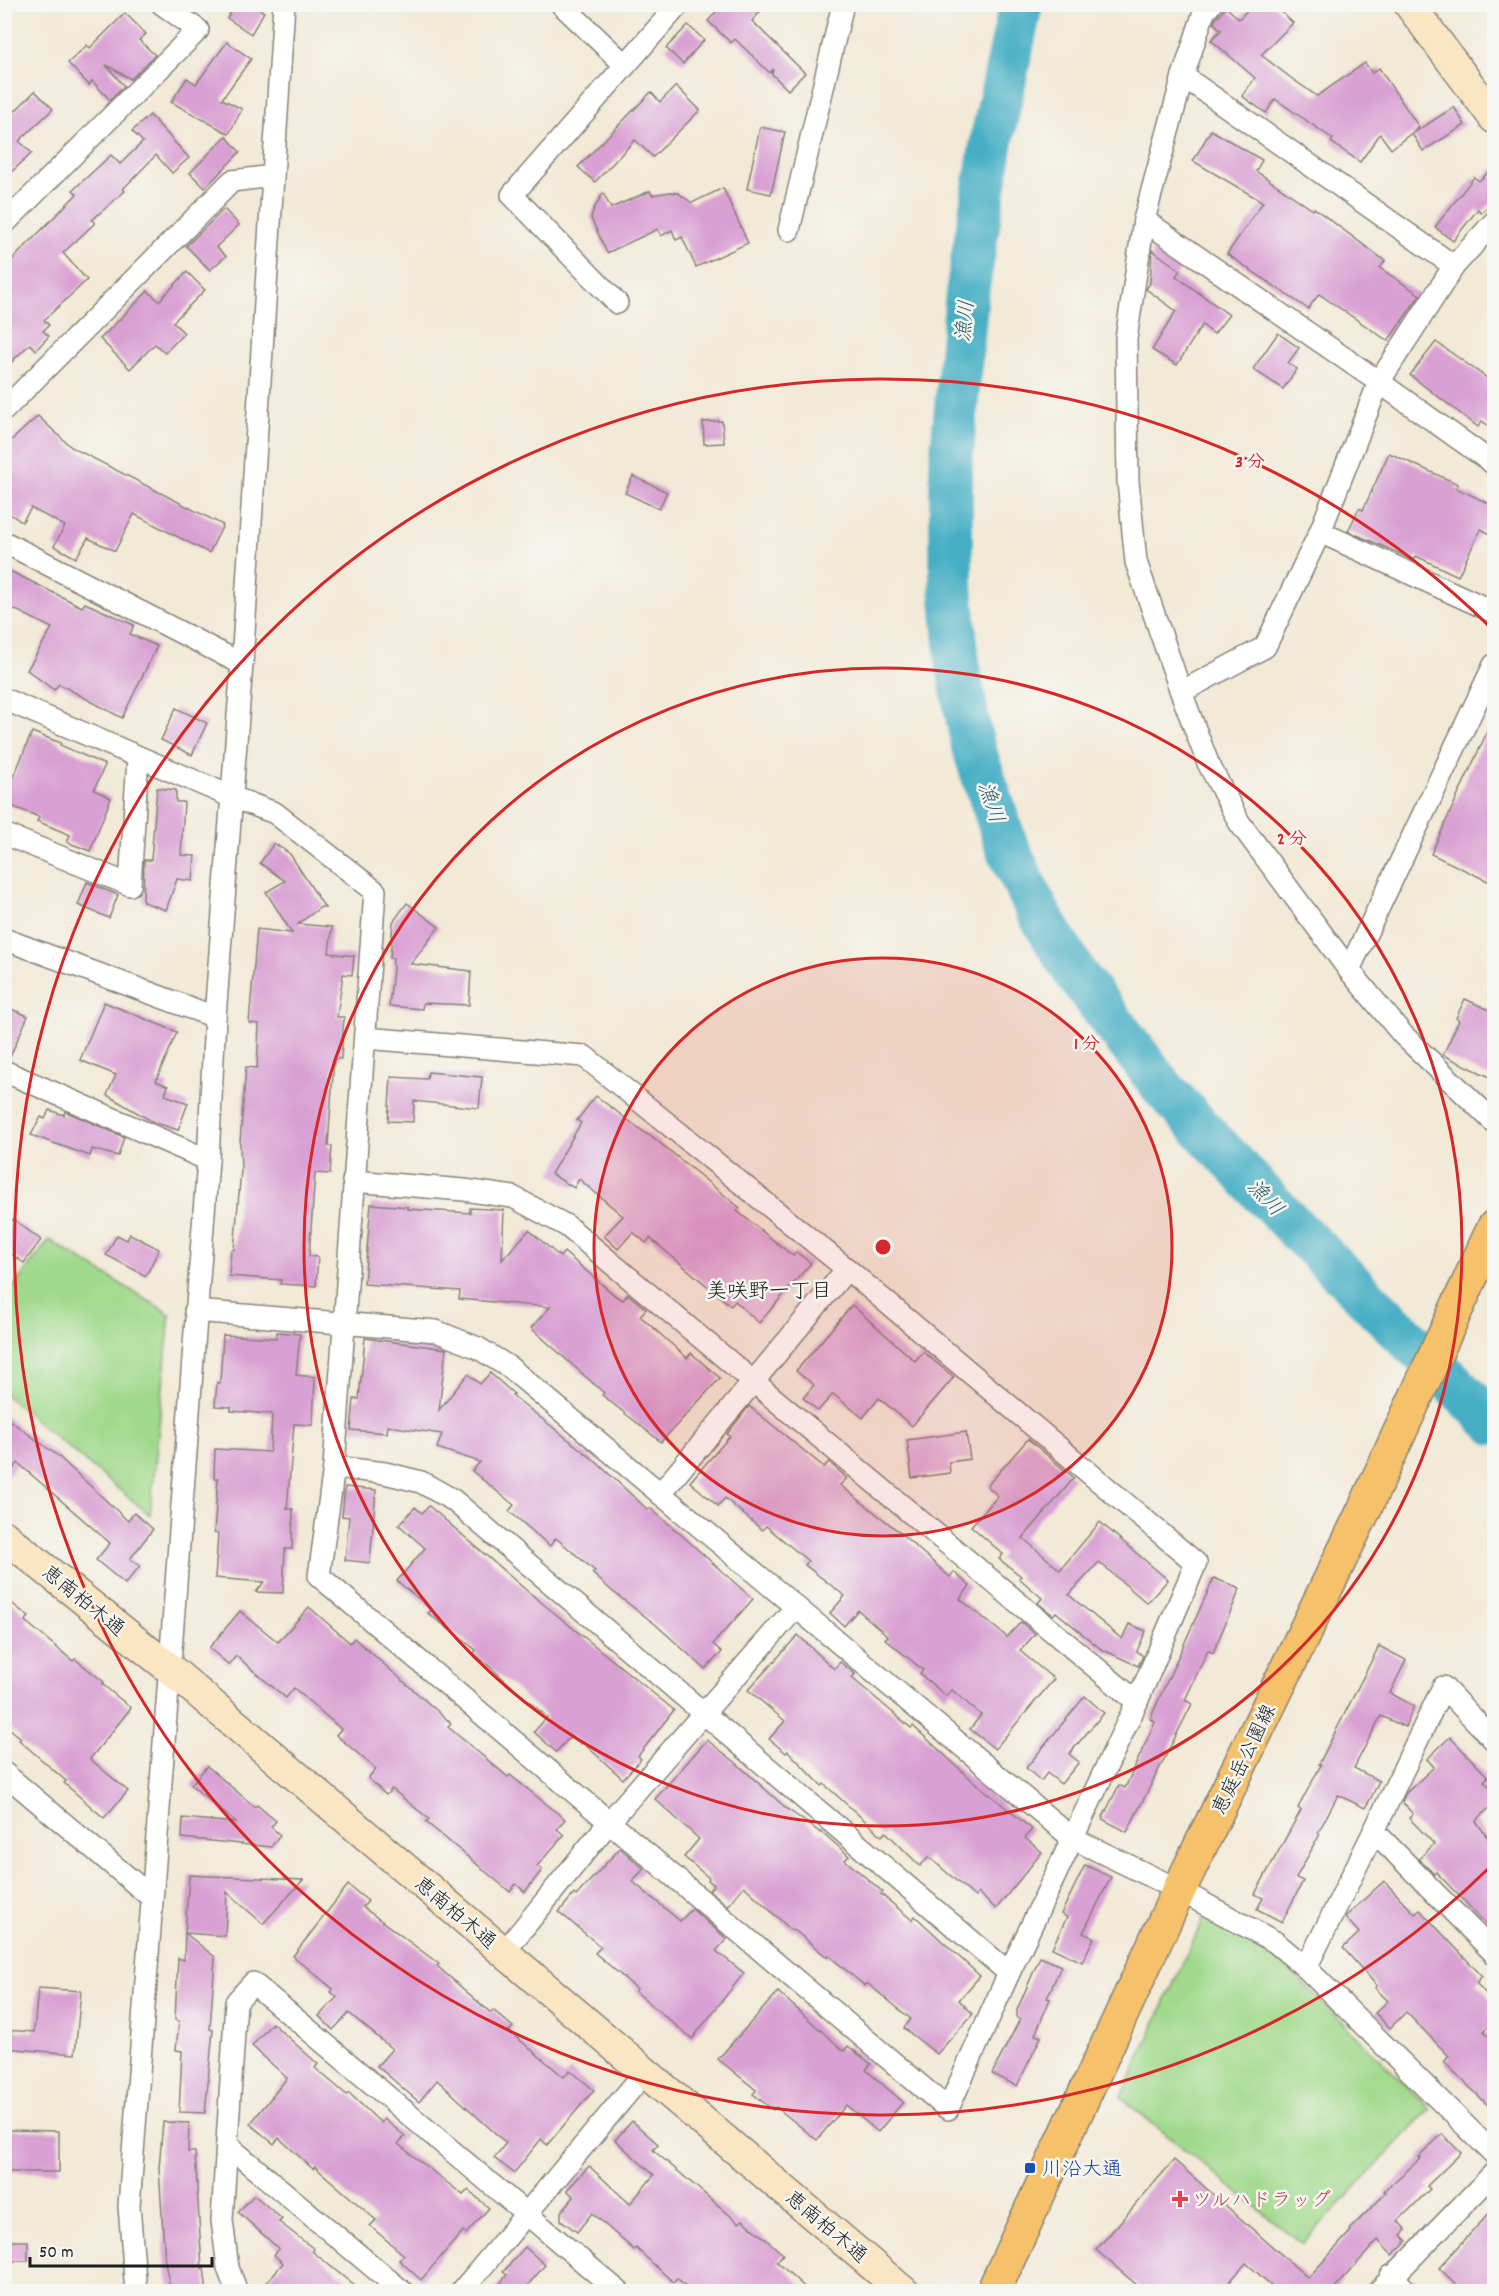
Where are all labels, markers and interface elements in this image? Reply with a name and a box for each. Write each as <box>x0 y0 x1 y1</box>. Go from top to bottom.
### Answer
water label: 漁川 <box>950 299 984 344</box>
text: 3 分 <box>1235 451 1265 476</box>
water label: 漁川 <box>968 778 1010 828</box>
text: 2 分 <box>1277 828 1307 853</box>
text: 1 分 <box>1074 1033 1100 1058</box>
water label: 漁川 <box>1239 1173 1289 1225</box>
centre of rings <box>873 1237 893 1257</box>
district label: 美咲野一丁目 <box>706 1278 832 1308</box>
street label: 恵南柏木通 <box>34 1560 130 1645</box>
street label: 恵庭岳公園線 <box>1207 1700 1285 1820</box>
street label: 恵南柏木通 <box>407 1871 501 1957</box>
place label: 川沿大通 <box>1042 2157 1122 2185</box>
marker: 川沿大通 <box>1023 2161 1037 2175</box>
street label: 恵南柏木通 <box>778 2185 872 2271</box>
place label: ツルハドラッグ <box>1192 2188 1331 2216</box>
marker: ツルハドラッグ <box>1173 2192 1187 2206</box>
scale bar <box>30 2230 212 2268</box>
text: 50 m <box>39 2241 74 2266</box>

